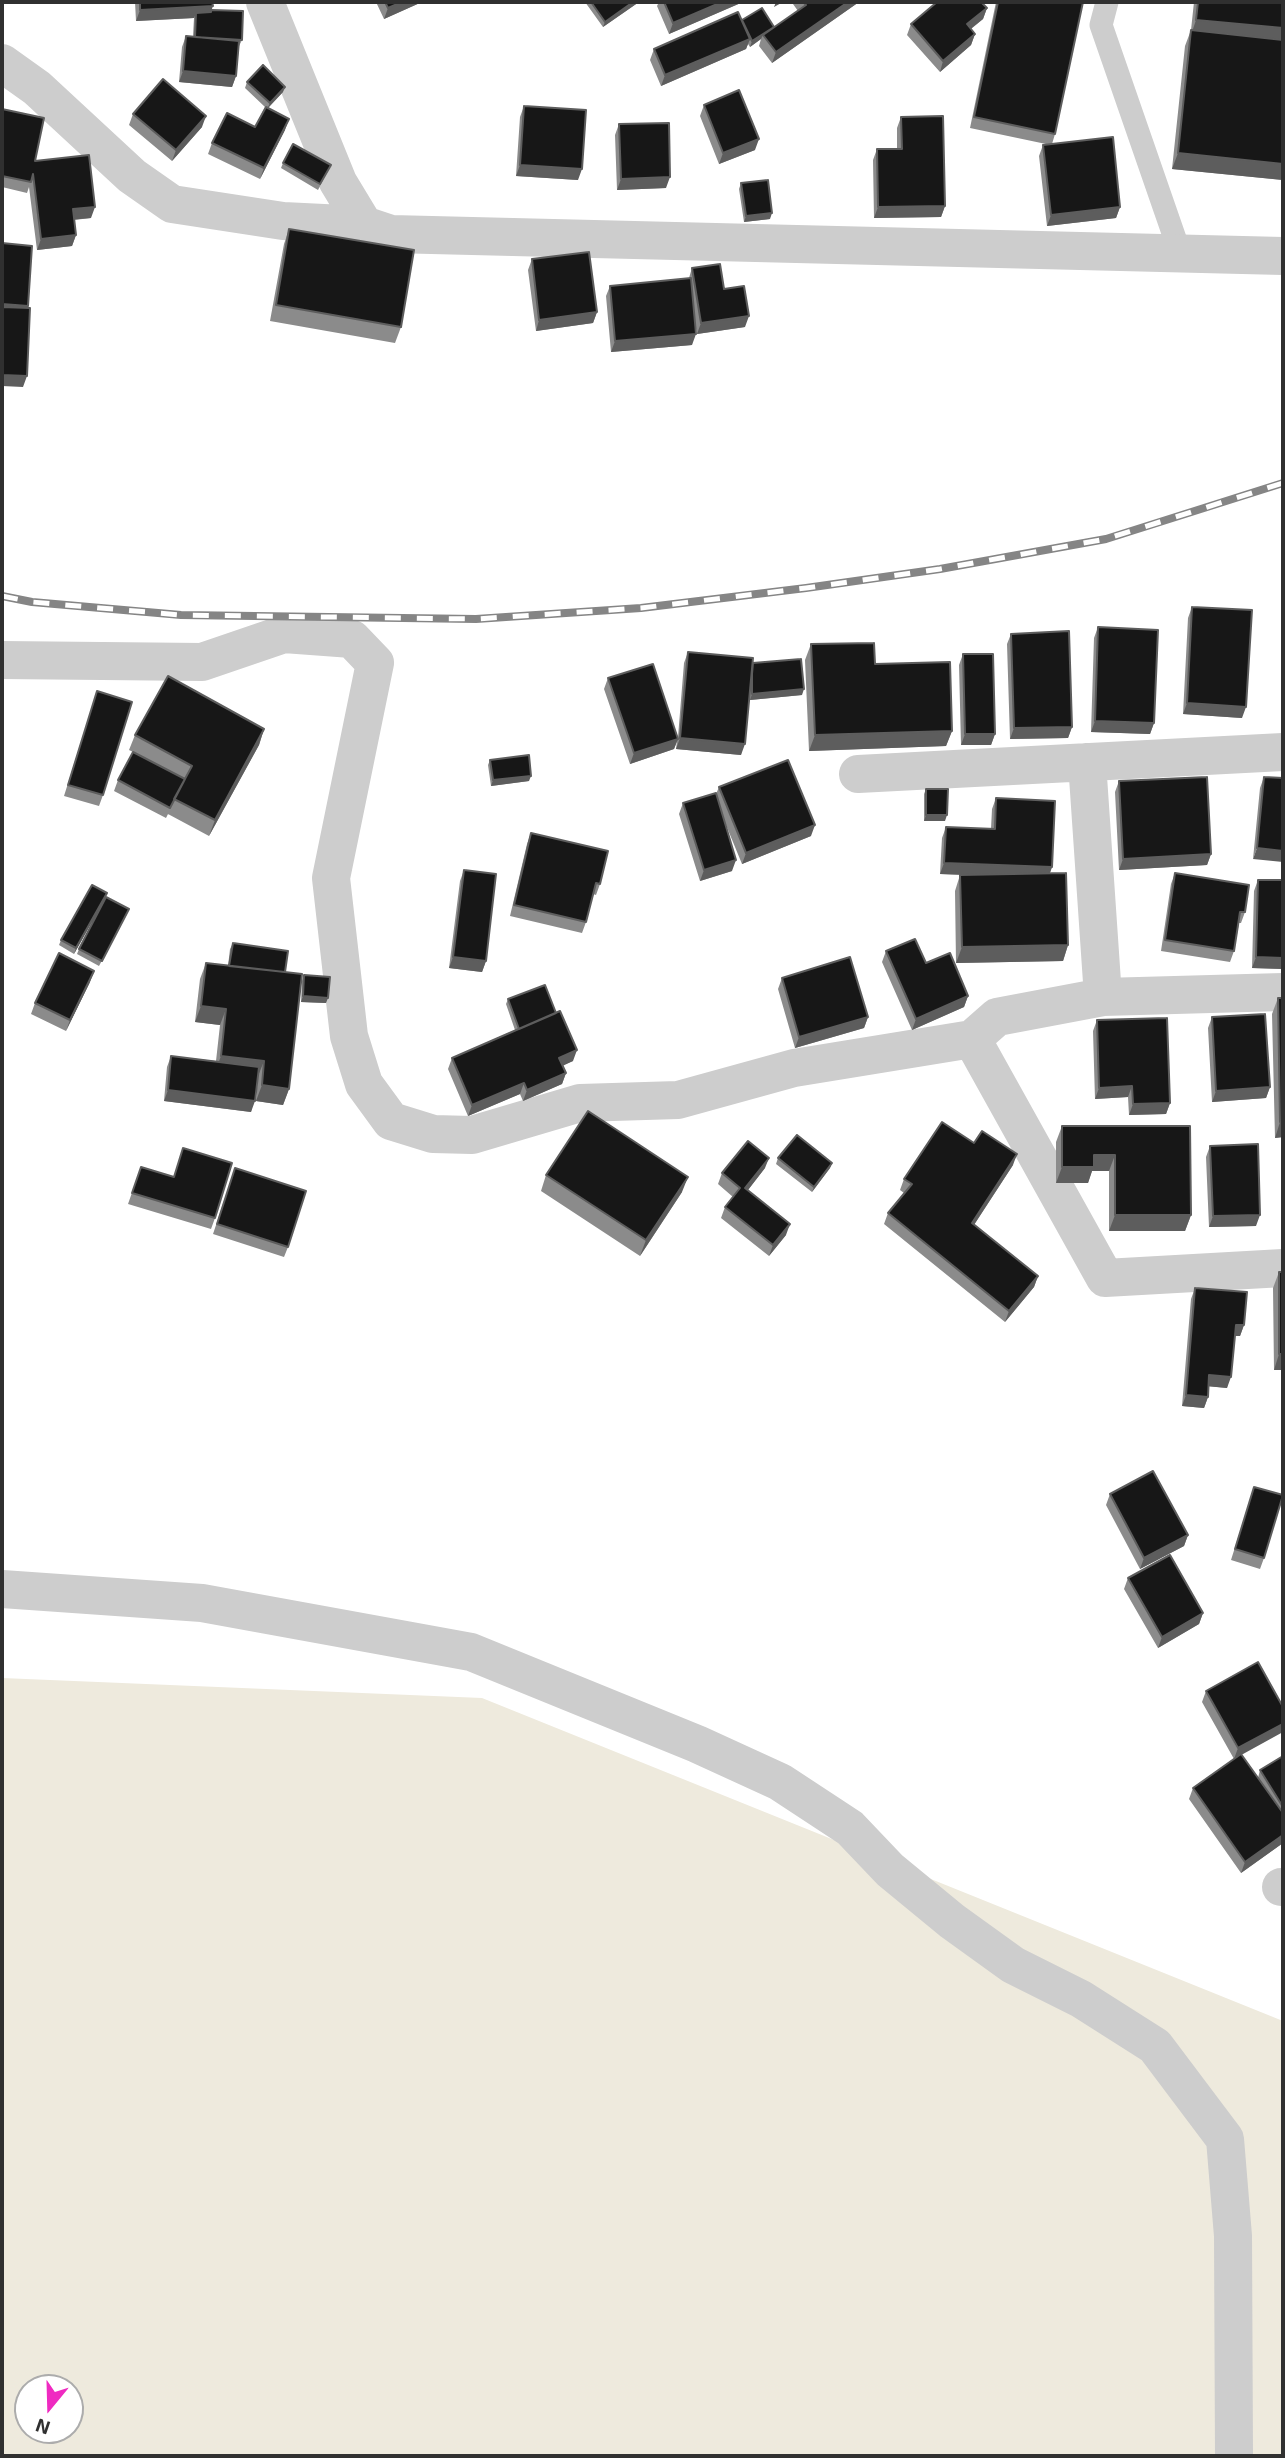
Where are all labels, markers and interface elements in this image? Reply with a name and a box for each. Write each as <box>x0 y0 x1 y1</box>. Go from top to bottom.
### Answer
north arrow <box>14 2374 84 2444</box>
text: N <box>32 2414 53 2441</box>

